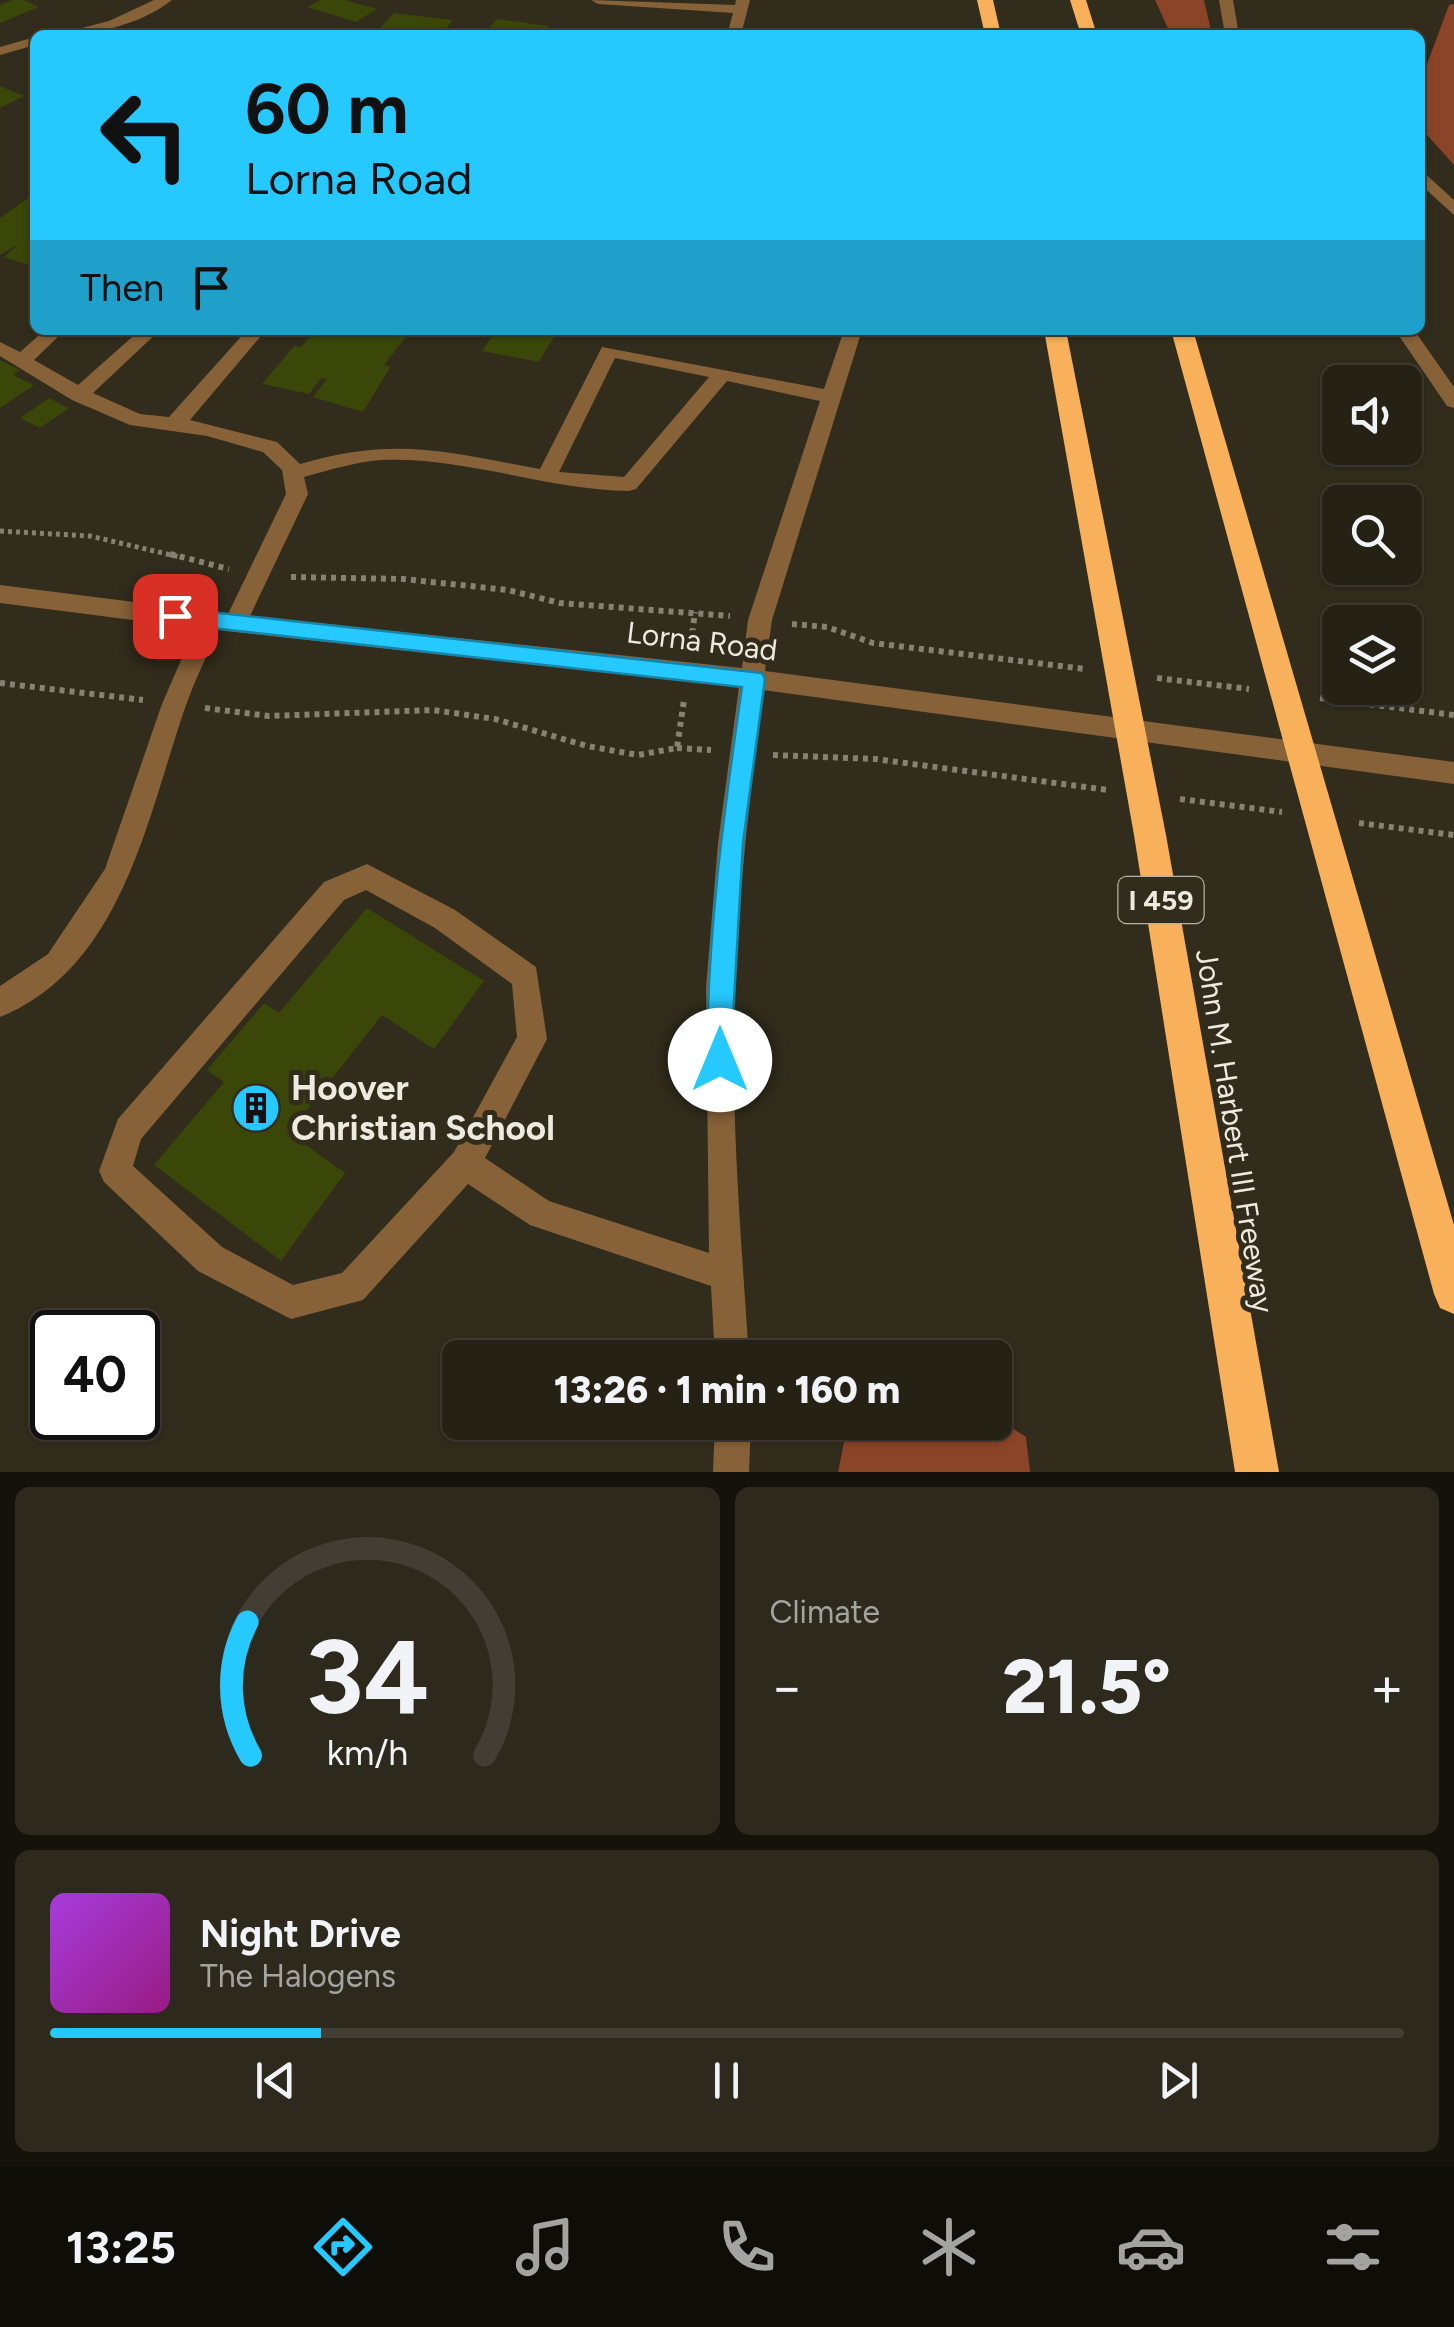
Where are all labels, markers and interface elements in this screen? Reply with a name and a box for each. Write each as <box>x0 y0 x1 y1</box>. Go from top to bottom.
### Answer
text: 60 m <box>245 66 409 151</box>
icon: left <box>80 70 210 200</box>
text: Lorna Road <box>245 151 472 205</box>
icon: arrive <box>184 260 239 315</box>
text: Then <box>80 265 164 311</box>
map controls <box>1322 365 1422 705</box>
button: sound <box>1322 365 1422 465</box>
button: search <box>1322 485 1422 585</box>
pin <box>133 574 218 659</box>
icon: arrive <box>148 589 203 644</box>
button: layers <box>1322 605 1422 705</box>
street label: Lorna Road <box>624 613 780 669</box>
road number: I 459 <box>1118 877 1204 923</box>
street label: John M. Harbert III Freeway <box>1188 946 1282 1316</box>
position arrow <box>668 1008 772 1112</box>
place label: Hoover Christian School <box>291 1067 555 1149</box>
building icon: Hoover Christian School <box>230 1082 282 1134</box>
speed limit sign: 40 <box>30 1310 160 1440</box>
text: 13:26 · 1 min · 160 m <box>554 1367 900 1413</box>
text: Climate <box>770 1593 880 1631</box>
text: 34 <box>305 1614 429 1739</box>
text: 21.5° <box>1002 1642 1171 1732</box>
text: − <box>770 1654 804 1720</box>
text: + <box>1370 1654 1404 1720</box>
text: km/h <box>326 1731 408 1774</box>
text: Night Drive <box>200 1911 401 1957</box>
text: The Halogens <box>200 1957 396 1995</box>
icon: previous <box>248 2053 303 2108</box>
icon: pause <box>699 2053 754 2108</box>
icon: next <box>1151 2053 1206 2108</box>
icon: directions <box>308 2212 378 2282</box>
icon: music <box>510 2212 580 2282</box>
icon: phone <box>712 2212 782 2282</box>
icon: climate <box>914 2212 984 2282</box>
icon: car <box>1116 2212 1186 2282</box>
icon: filters <box>1318 2212 1388 2282</box>
text: 13:25 <box>66 2220 176 2274</box>

